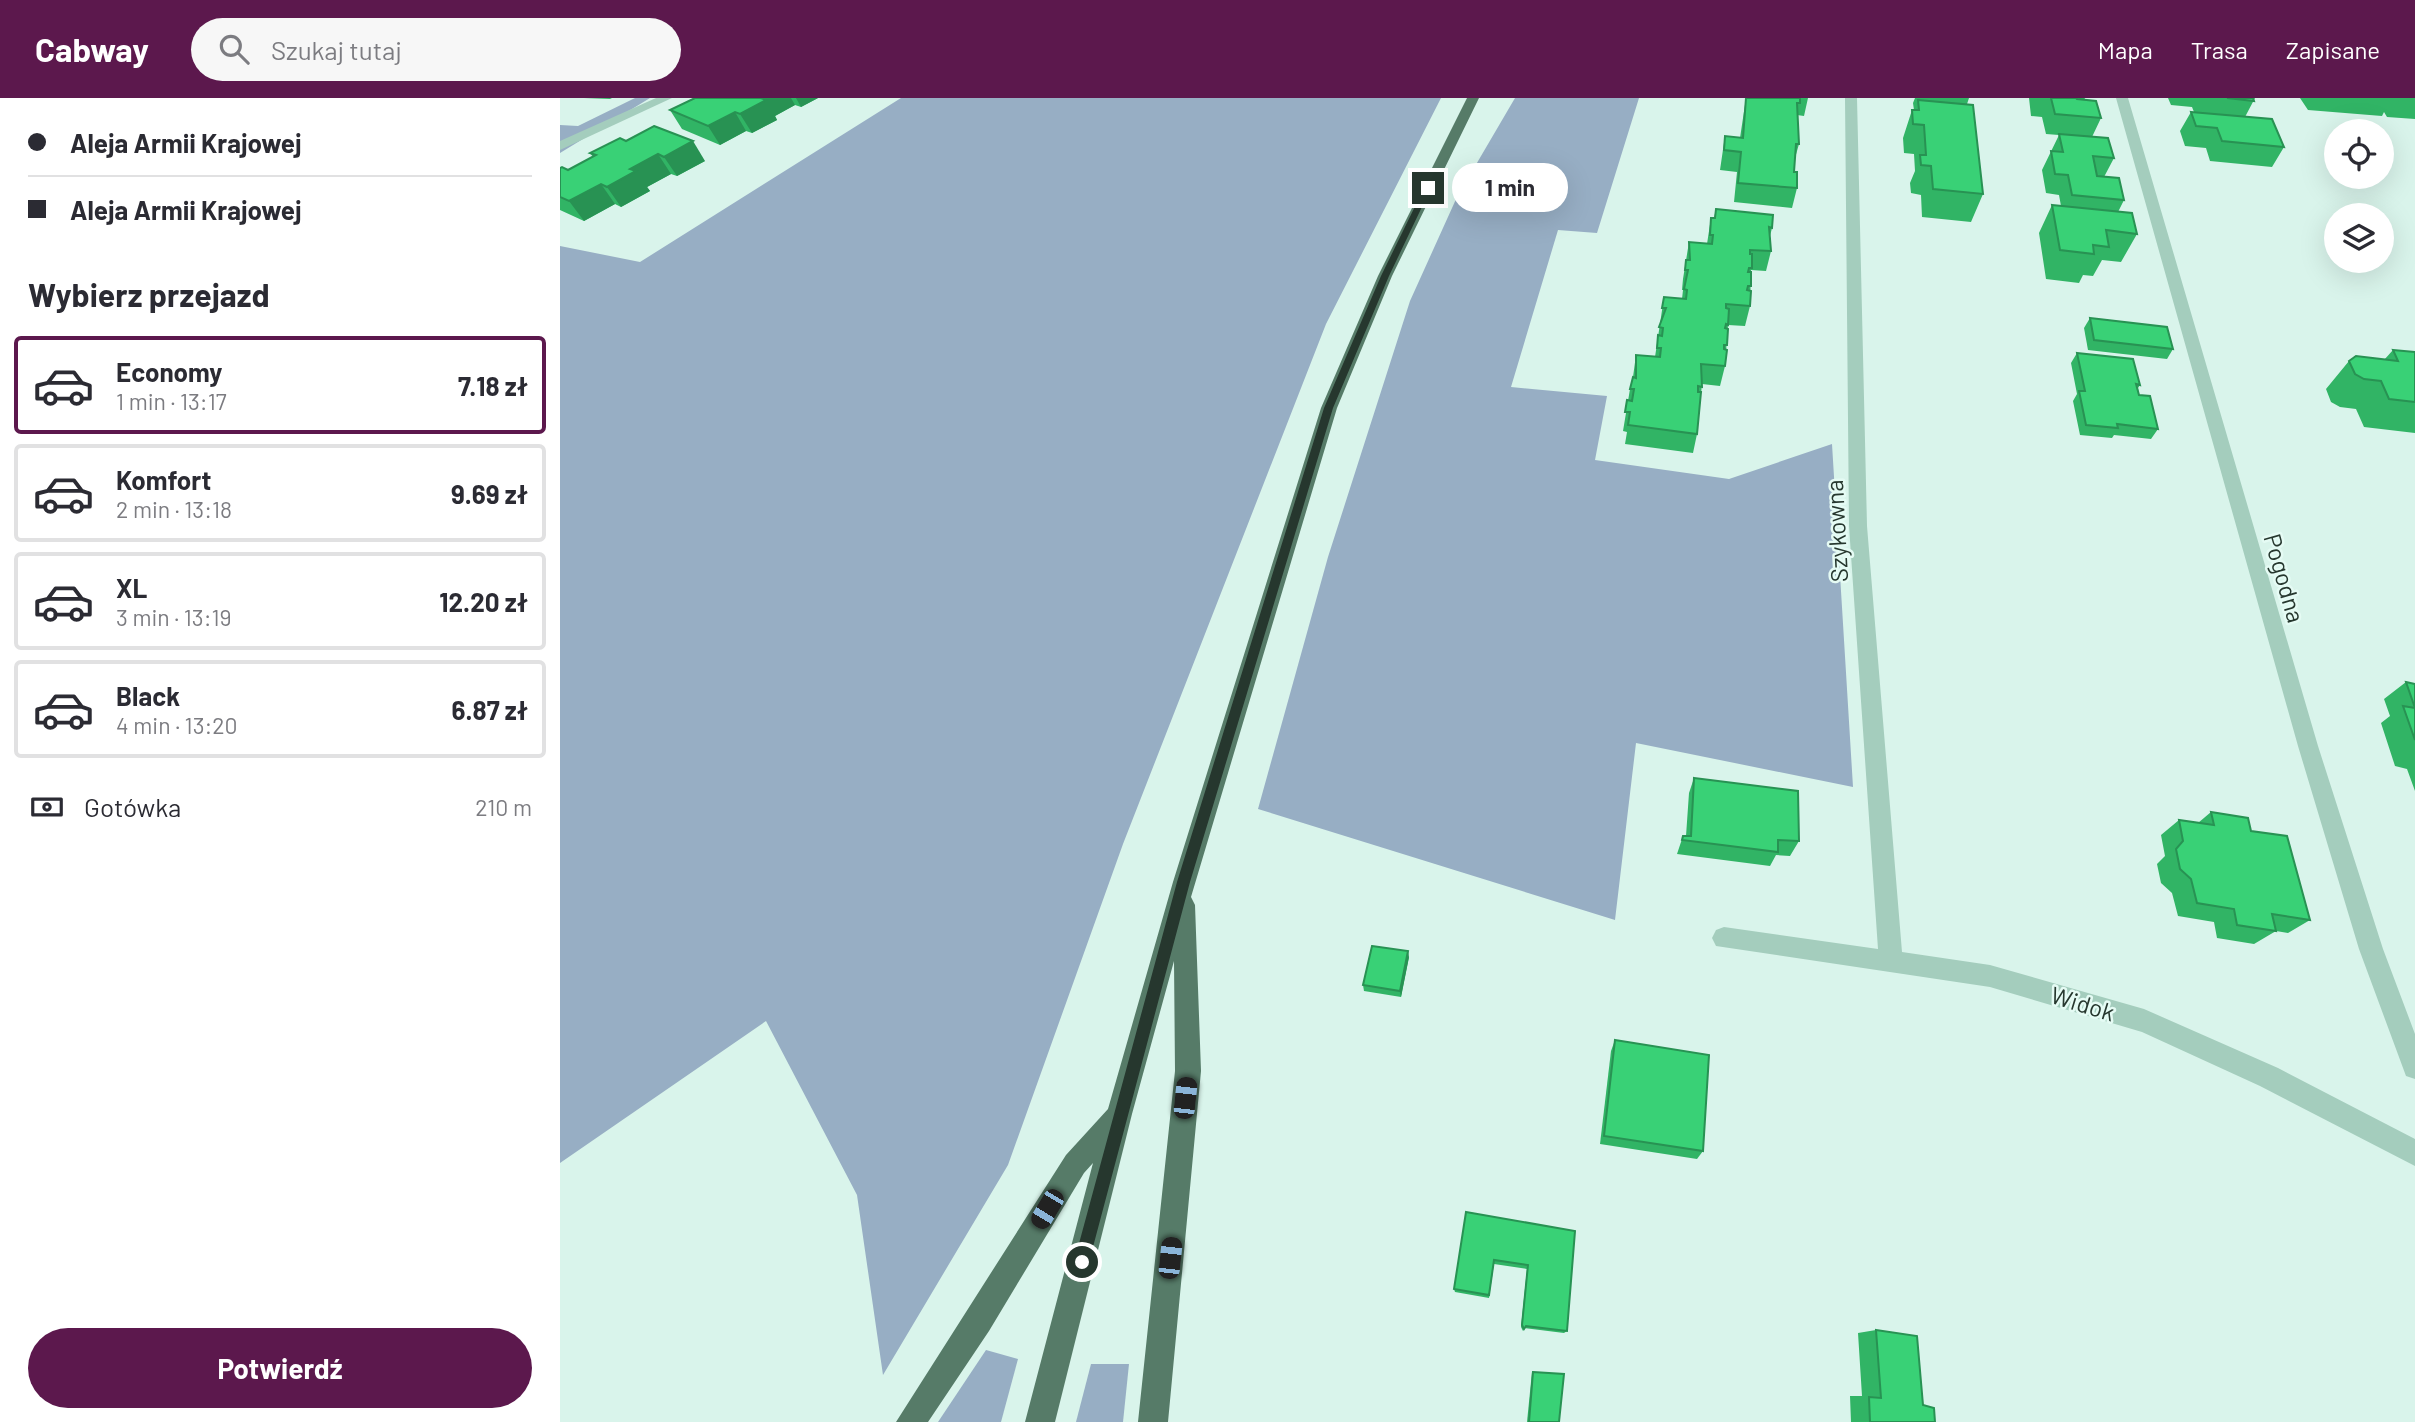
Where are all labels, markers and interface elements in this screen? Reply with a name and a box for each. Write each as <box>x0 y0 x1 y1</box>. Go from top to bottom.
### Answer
search box <box>191 18 681 81</box>
text: Cabway <box>35 29 149 69</box>
icon: search <box>215 30 253 68</box>
text: Szukaj tutaj <box>271 34 402 65</box>
text: Mapa <box>2098 35 2153 64</box>
text: Trasa <box>2191 35 2248 64</box>
text: Zapisane <box>2286 35 2380 64</box>
map controls <box>2324 119 2394 273</box>
button: locate <box>2324 119 2394 189</box>
text: Aleja Armii Krajowej <box>70 127 302 158</box>
callout: 1 min <box>1452 164 1568 212</box>
route end <box>1412 172 1444 204</box>
text: 1 min <box>1485 173 1535 201</box>
text: Aleja Armii Krajowej <box>70 194 302 225</box>
button: layers <box>2324 203 2394 273</box>
text: Wybierz przejazd <box>28 275 270 313</box>
icon: car <box>32 354 95 417</box>
text: Economy <box>116 356 222 387</box>
text: 7.18 zł <box>458 370 528 401</box>
text: 1 min · 13:17 <box>116 387 227 415</box>
icon: car <box>32 462 95 525</box>
text: Komfort <box>116 464 211 495</box>
text: 9.69 zł <box>451 478 528 509</box>
street label: Szykowna <box>1819 479 1853 583</box>
text: 2 min · 13:18 <box>116 495 232 523</box>
street label: Pogodna <box>2259 530 2311 626</box>
icon: car <box>32 570 95 633</box>
text: XL <box>116 572 147 603</box>
text: 12.20 zł <box>439 586 528 617</box>
text: 3 min · 13:19 <box>116 603 231 631</box>
icon: car <box>32 678 95 741</box>
text: Black <box>116 680 180 711</box>
text: 6.87 zł <box>452 694 528 725</box>
text: 4 min · 13:20 <box>116 711 238 739</box>
icon: cash <box>28 788 66 826</box>
text: Gotówka <box>84 791 181 822</box>
text: 210 m <box>475 793 532 821</box>
street label: Widok <box>2047 980 2119 1026</box>
car <box>1173 1076 1198 1120</box>
car <box>1028 1186 1067 1232</box>
car <box>1158 1236 1183 1280</box>
route start <box>1066 1246 1098 1278</box>
button: Potwierdź <box>28 1328 532 1408</box>

